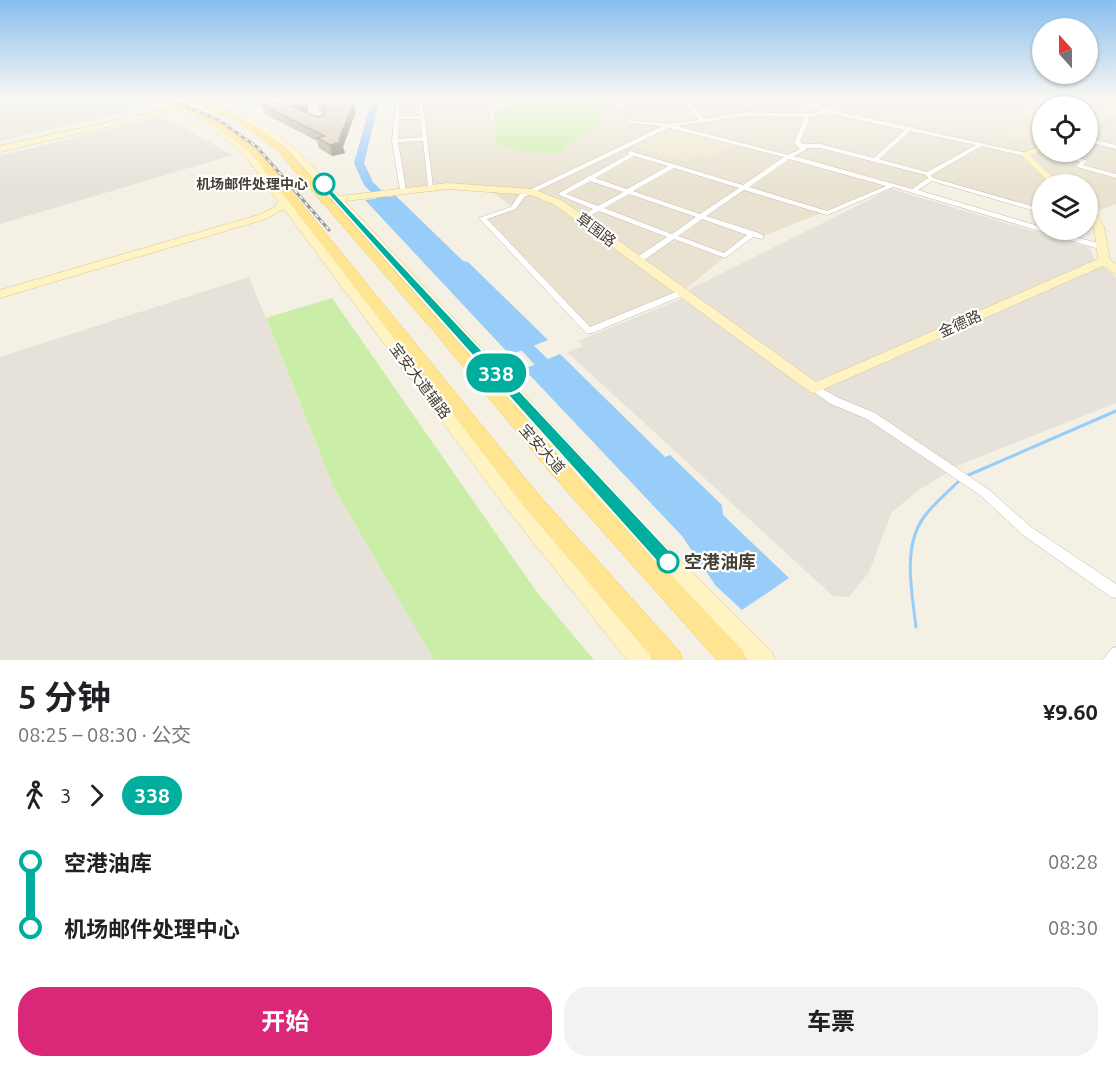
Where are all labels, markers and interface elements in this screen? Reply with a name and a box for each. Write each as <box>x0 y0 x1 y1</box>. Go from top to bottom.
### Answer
north arrow <box>1032 18 1098 84</box>
map controls <box>1032 18 1098 240</box>
button: locate <box>1032 96 1098 162</box>
marker: 机场邮件处理中心 <box>313 173 335 195</box>
button: layers <box>1032 174 1098 240</box>
place label: 机场邮件处理中心 <box>196 176 308 192</box>
street label: 草围路 <box>573 209 619 250</box>
street label: 金德路 <box>936 307 984 340</box>
street label: 宝安大道辅路 <box>387 340 454 422</box>
line badge: 338 <box>462 354 530 392</box>
text: 338 <box>478 361 514 385</box>
street label: 宝安大道 <box>516 420 568 477</box>
marker: 空港油库 <box>657 551 679 573</box>
place label: 空港油库 <box>684 551 756 571</box>
text: 5 分钟 <box>18 678 110 715</box>
text: ¥9.60 <box>1043 699 1098 724</box>
text: 08:25 – 08:30 · 公交 <box>18 723 191 746</box>
icon: walk <box>18 779 51 812</box>
icon: forward <box>80 779 113 812</box>
text: 338 <box>134 783 170 807</box>
text: 3 <box>60 784 71 807</box>
text: 空港油库 <box>64 850 152 875</box>
text: 08:28 <box>1048 850 1098 873</box>
text: 机场邮件处理中心 <box>64 916 240 941</box>
text: 08:30 <box>1048 916 1098 939</box>
button: 开始 <box>18 987 552 1056</box>
button: 车票 <box>564 987 1098 1056</box>

